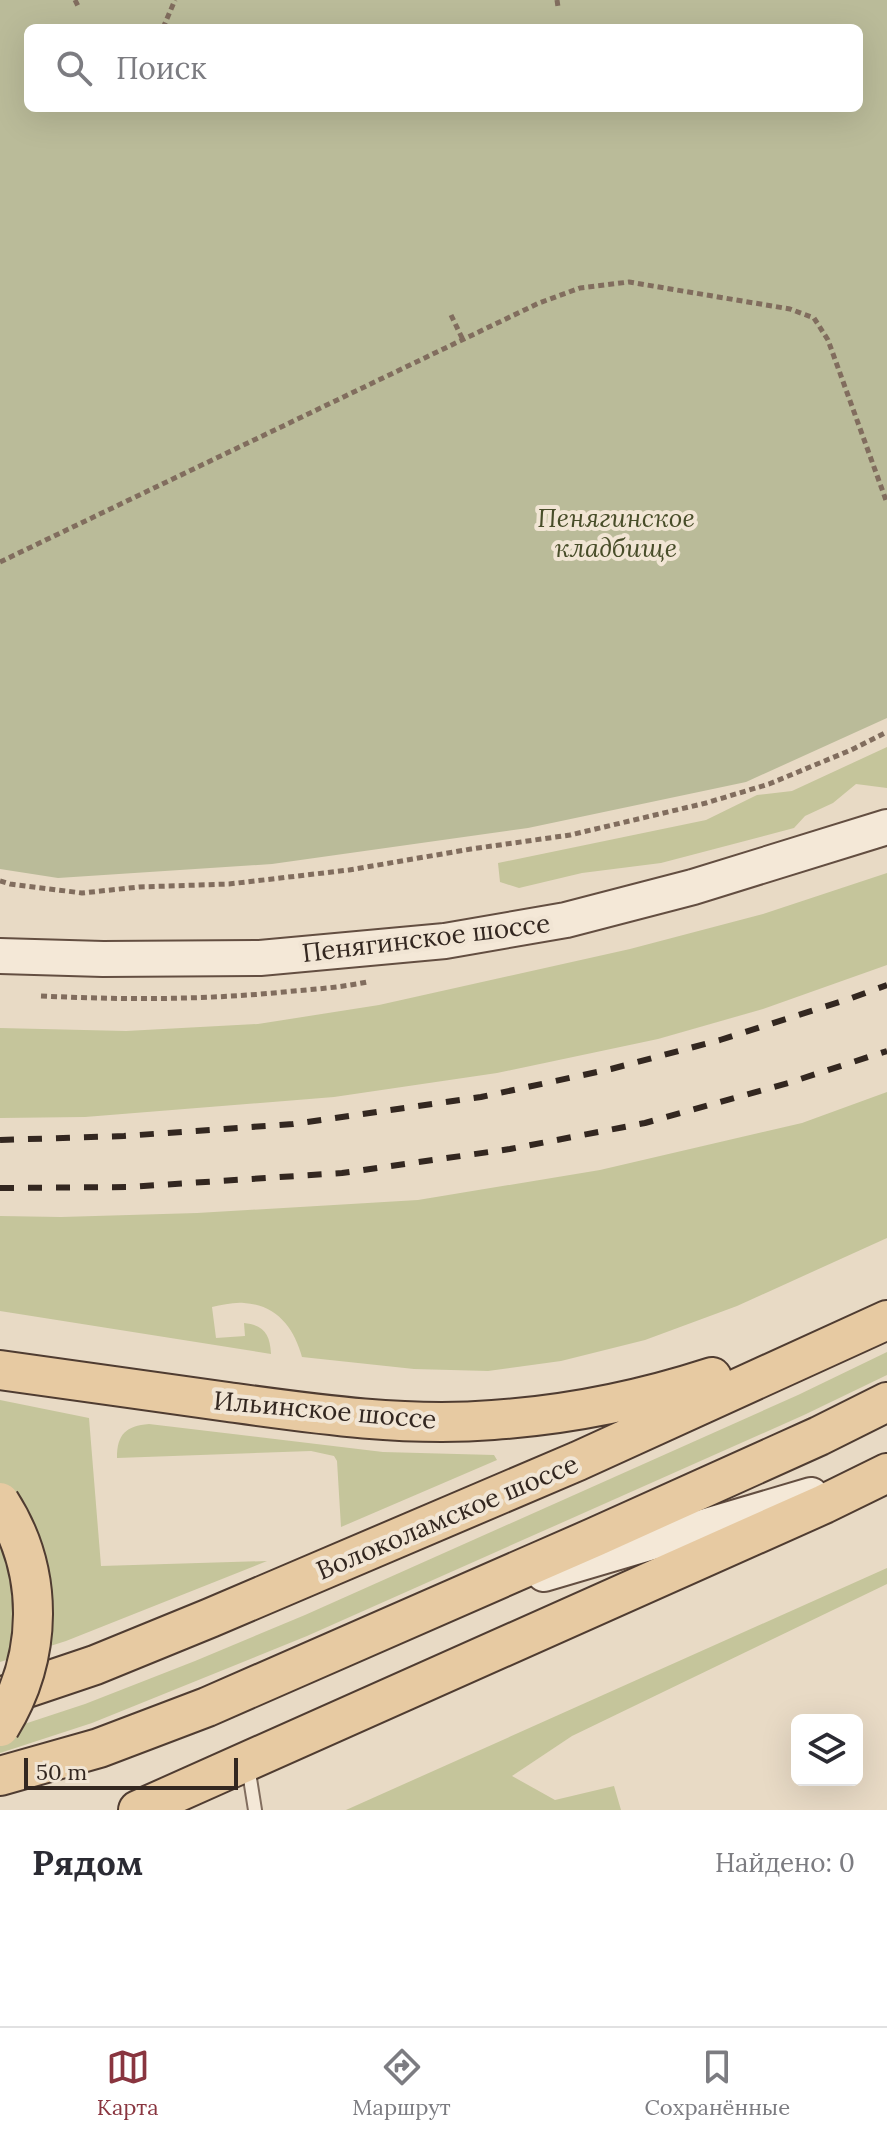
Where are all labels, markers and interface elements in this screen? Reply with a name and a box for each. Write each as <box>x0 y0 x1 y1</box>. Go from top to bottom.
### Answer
search box <box>24 24 863 112</box>
icon: search <box>52 46 96 90</box>
text: Поиск <box>116 49 207 87</box>
park label: Пенягинское кладбище <box>537 501 695 564</box>
street label: Пенягинское шоссе <box>300 906 552 969</box>
street label: Ильинское шоссе <box>212 1383 438 1436</box>
street label: Волоколамское шоссе <box>311 1446 583 1587</box>
map controls <box>791 1714 863 1786</box>
button: layers <box>791 1714 863 1786</box>
scale bar <box>24 1754 238 1790</box>
text: 50 m <box>36 1758 87 1786</box>
text: Рядом <box>32 1841 143 1884</box>
text: Найдено: 0 <box>715 1846 855 1879</box>
tab: Карта <box>97 2045 159 2121</box>
tab: Маршрут <box>352 2045 451 2121</box>
tab: Сохранённые <box>644 2045 790 2121</box>

